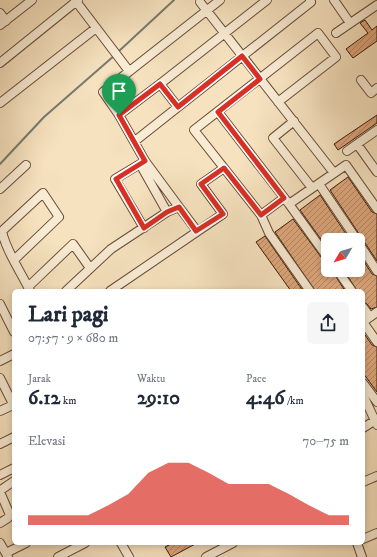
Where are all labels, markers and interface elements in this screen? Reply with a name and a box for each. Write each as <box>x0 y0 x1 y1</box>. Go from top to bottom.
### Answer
pin <box>102 74 136 115</box>
icon: arrive <box>108 80 130 102</box>
north arrow <box>321 233 365 277</box>
map controls <box>321 233 365 277</box>
text: Lari pagi <box>28 301 109 328</box>
button: share <box>307 302 349 344</box>
text: 07:57 · 9 × 680 m <box>28 330 118 346</box>
text: Jarak <box>28 372 51 386</box>
text: Waktu <box>137 372 165 386</box>
text: Pace <box>246 372 266 386</box>
text: 6.12 <box>28 386 60 411</box>
text: 29:10 <box>137 386 180 411</box>
text: 4:46 <box>246 386 285 411</box>
text: km <box>60 394 76 408</box>
text: /km <box>285 394 304 408</box>
text: Elevasi <box>28 433 65 449</box>
text: 70–75 m <box>302 433 349 449</box>

